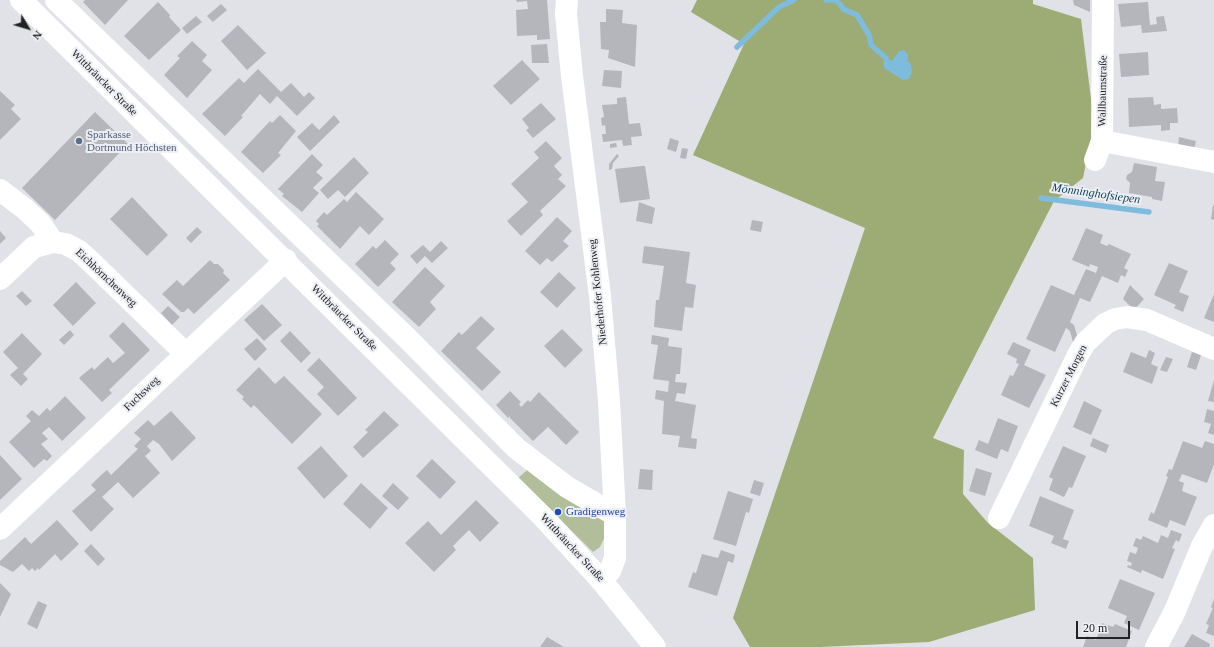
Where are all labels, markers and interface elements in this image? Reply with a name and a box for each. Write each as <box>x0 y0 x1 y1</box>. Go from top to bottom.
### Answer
north arrow <box>8 8 48 48</box>
text: N <box>30 29 45 42</box>
street label: Wittbräucker Straße <box>68 47 140 119</box>
street label: Wallbaumstraße <box>1096 55 1110 127</box>
place label: Sparkasse Dortmund Höchsten <box>87 128 177 154</box>
marker: Sparkasse Dortmund Höchsten <box>74 136 84 146</box>
water label: Mönninghofsiepen <box>1051 181 1141 207</box>
street label: Niederhofer Kohlenweg <box>586 238 610 346</box>
street label: Eichhörnchenweg <box>72 246 140 310</box>
street label: Wittbräucker Straße <box>308 282 380 354</box>
street label: Kurzer Morgen <box>1048 343 1090 409</box>
street label: Fuchsweg <box>121 374 163 414</box>
place label: Gradigenweg <box>566 505 625 519</box>
marker: Gradigenweg <box>553 507 563 517</box>
street label: Wittbräucker Straße <box>537 511 607 585</box>
scale bar <box>1078 613 1132 639</box>
text: 20 m <box>1083 621 1107 635</box>

